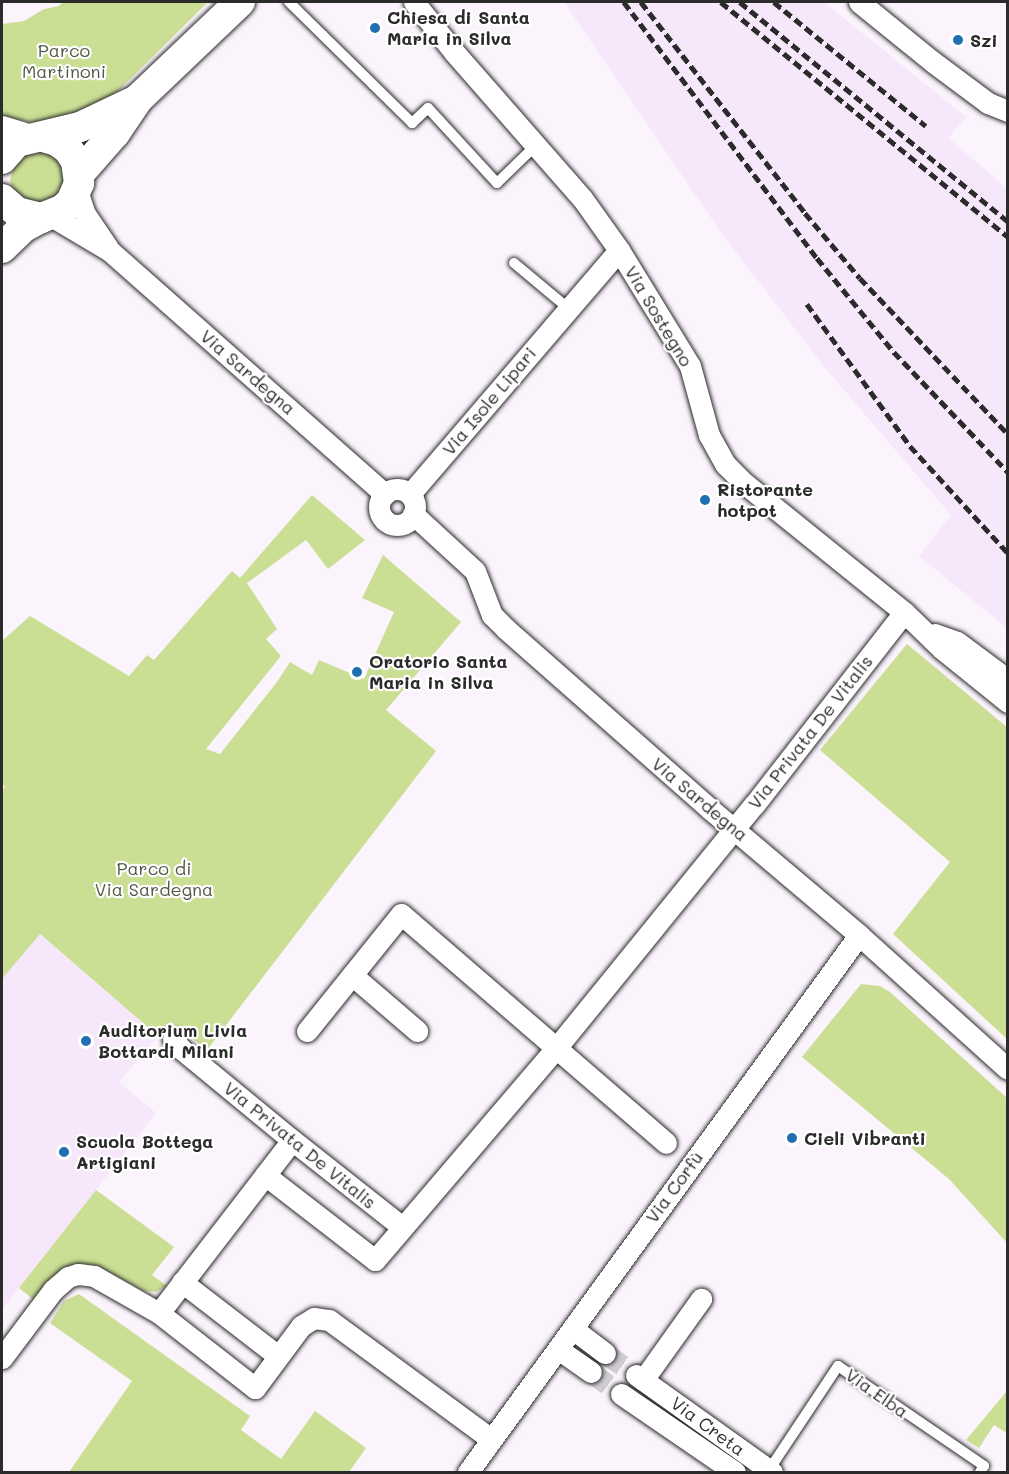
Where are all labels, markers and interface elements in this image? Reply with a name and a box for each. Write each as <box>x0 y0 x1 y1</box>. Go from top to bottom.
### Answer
place label: Chiesa di Santa Maria in Silva <box>387 7 530 50</box>
marker: Chiesa di Santa Maria in Silva <box>368 21 382 35</box>
place label: Szi <box>970 29 998 51</box>
marker: Szi <box>951 33 965 47</box>
park label: Parco Martinoni <box>22 40 106 82</box>
street label: Via Sostegno <box>620 262 698 370</box>
street label: Via Sardegna <box>196 325 300 419</box>
street label: Via Isole Lipari <box>437 342 541 460</box>
place label: Ristorante hotpot <box>717 479 813 522</box>
marker: Ristorante hotpot <box>698 493 712 507</box>
place label: Oratorio Santa Maria in Silva <box>369 651 508 694</box>
street label: Via Privata De Vitalis <box>743 651 877 813</box>
marker: Oratorio Santa Maria in Silva <box>350 665 364 679</box>
street label: Via Sardegna <box>648 753 752 845</box>
park label: Parco di Via Sardegna <box>95 858 213 900</box>
place label: Auditorium Livia Bottardi Milani <box>98 1020 247 1062</box>
marker: Auditorium Livia Bottardi Milani <box>79 1034 93 1048</box>
street label: Via Privata De Vitalis <box>220 1077 380 1213</box>
place label: Cieli Vibranti <box>804 1127 926 1149</box>
place label: Scuola Bottega Artigiani <box>76 1131 213 1174</box>
marker: Cieli Vibranti <box>785 1131 799 1145</box>
marker: Scuola Bottega Artigiani <box>57 1145 71 1159</box>
street label: Via Corfù <box>641 1147 707 1227</box>
street label: Via Elba <box>841 1364 913 1422</box>
street label: Via Creta <box>667 1392 749 1460</box>

